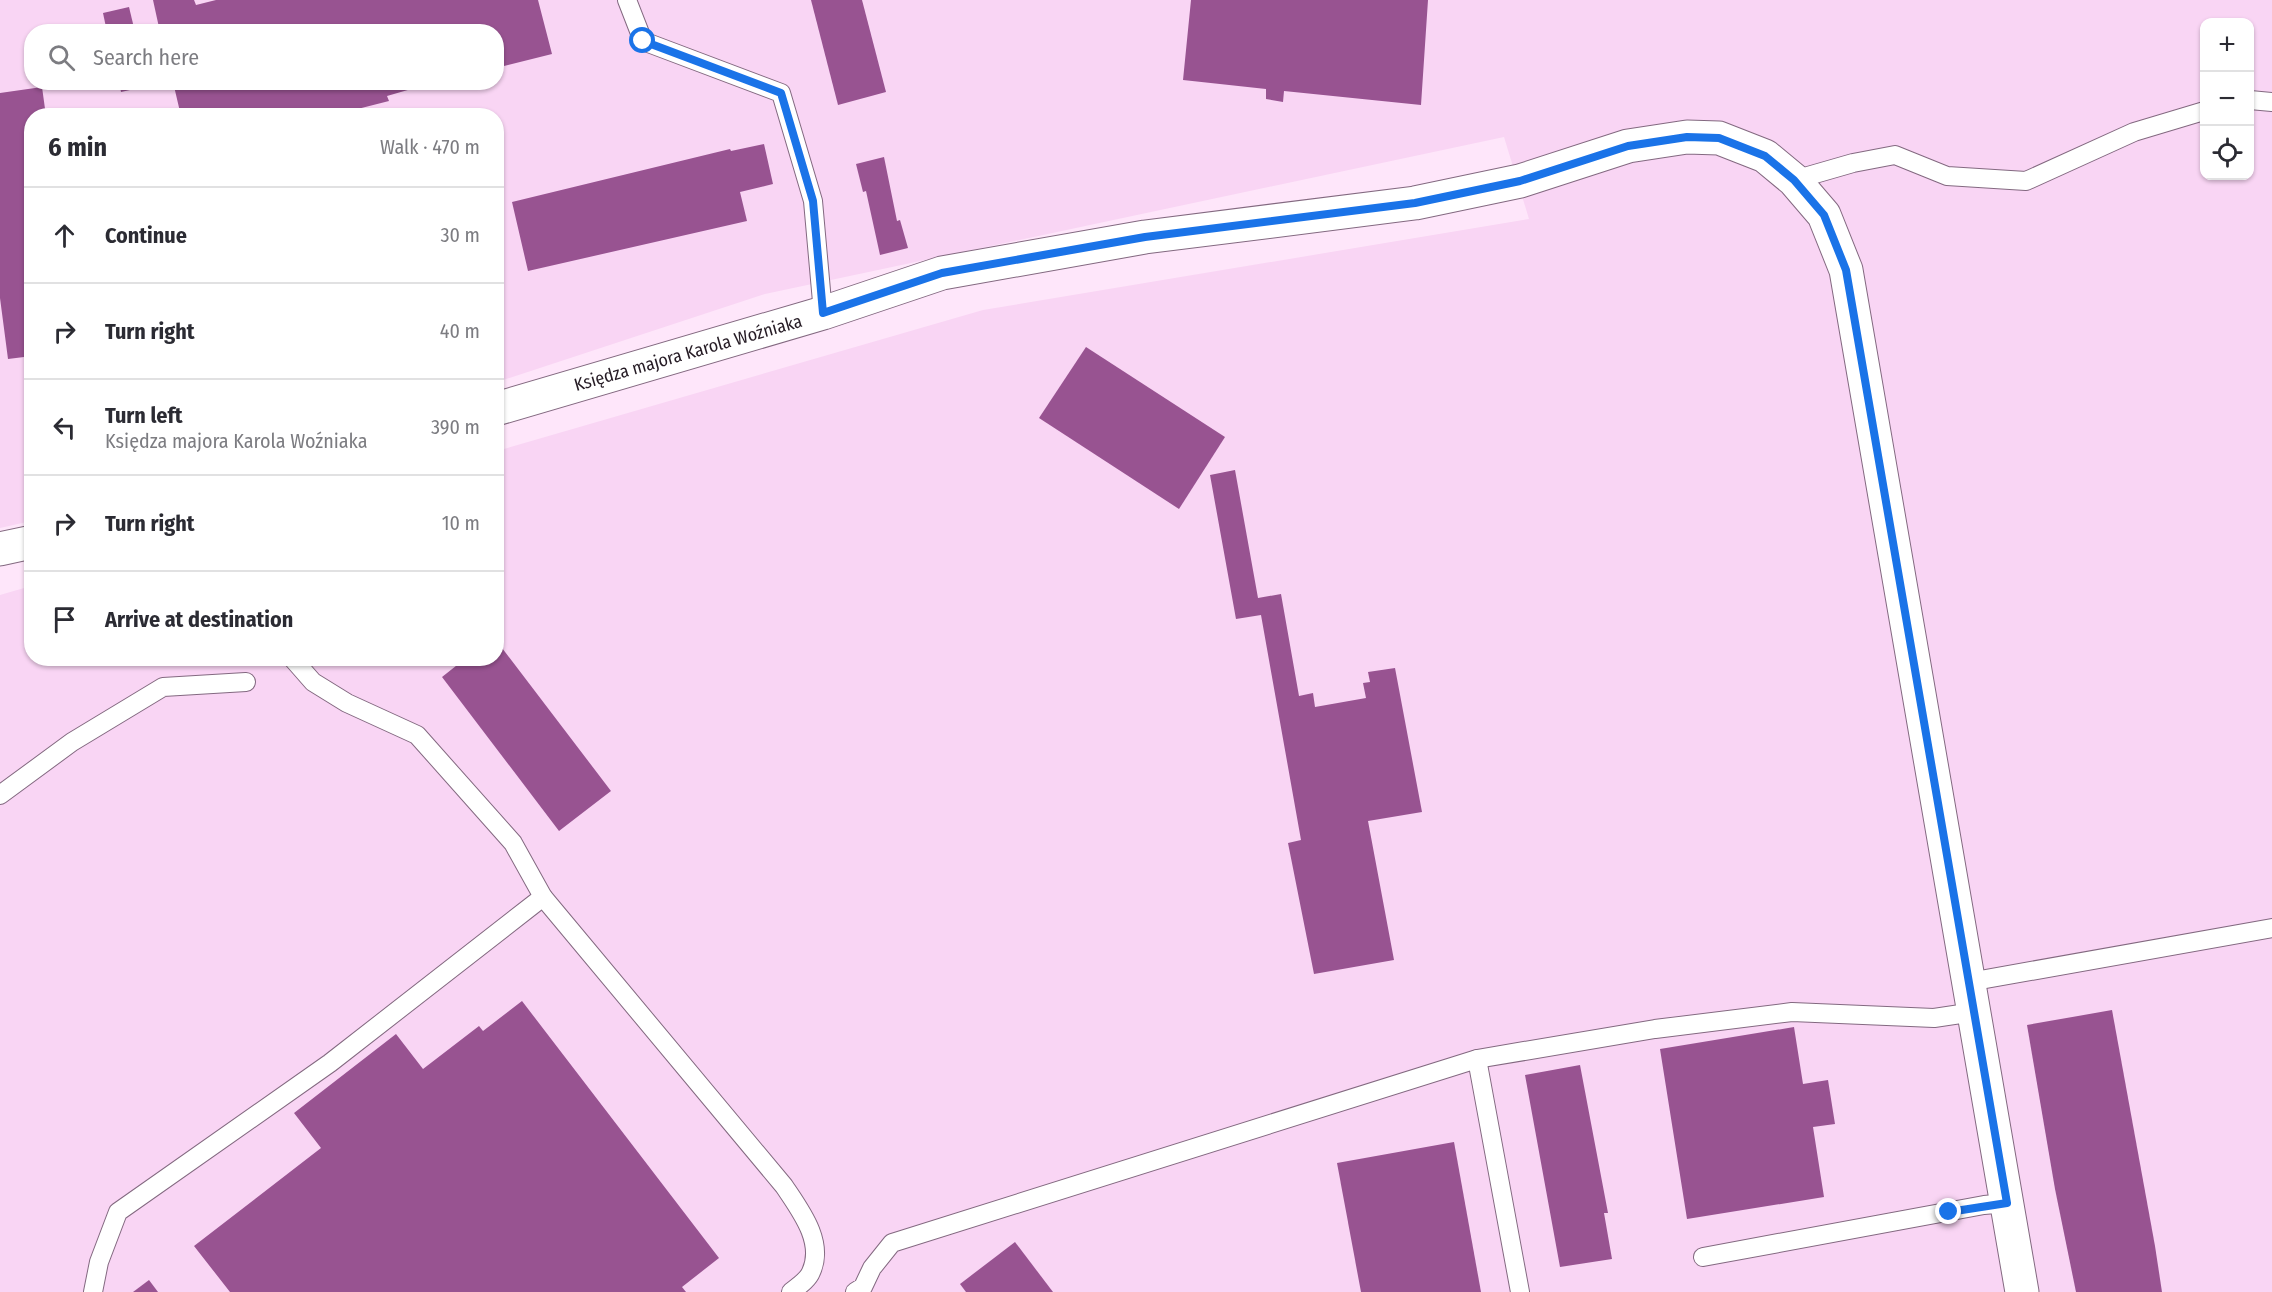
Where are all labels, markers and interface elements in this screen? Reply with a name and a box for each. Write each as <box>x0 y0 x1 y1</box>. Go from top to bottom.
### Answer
map controls <box>2200 18 2254 180</box>
button: + <box>2200 18 2254 72</box>
search box <box>24 24 504 90</box>
route start <box>629 27 655 53</box>
icon: search <box>45 41 78 74</box>
text: Search here <box>93 44 199 71</box>
button: − <box>2200 72 2254 126</box>
button: locate <box>2200 126 2254 180</box>
text: 6 min <box>48 132 107 163</box>
text: Walk · 470 m <box>380 135 480 159</box>
icon: ahead <box>48 219 81 252</box>
text: Continue <box>105 222 187 249</box>
text: 30 m <box>440 223 480 247</box>
street label: Księdza majora Karola Woźniaka <box>571 310 805 396</box>
icon: right <box>48 315 81 348</box>
text: Turn right <box>105 318 194 345</box>
text: 40 m <box>440 319 480 343</box>
text: Turn left <box>105 402 183 429</box>
icon: left <box>48 411 81 444</box>
text: 390 m <box>431 415 480 439</box>
text: Księdza majora Karola Woźniaka <box>105 429 367 453</box>
icon: right <box>48 507 81 540</box>
text: Turn right <box>105 510 194 537</box>
text: 10 m <box>442 511 480 535</box>
icon: arrive <box>48 603 81 636</box>
text: Arrive at destination <box>105 606 293 633</box>
route end <box>1935 1198 1961 1224</box>

